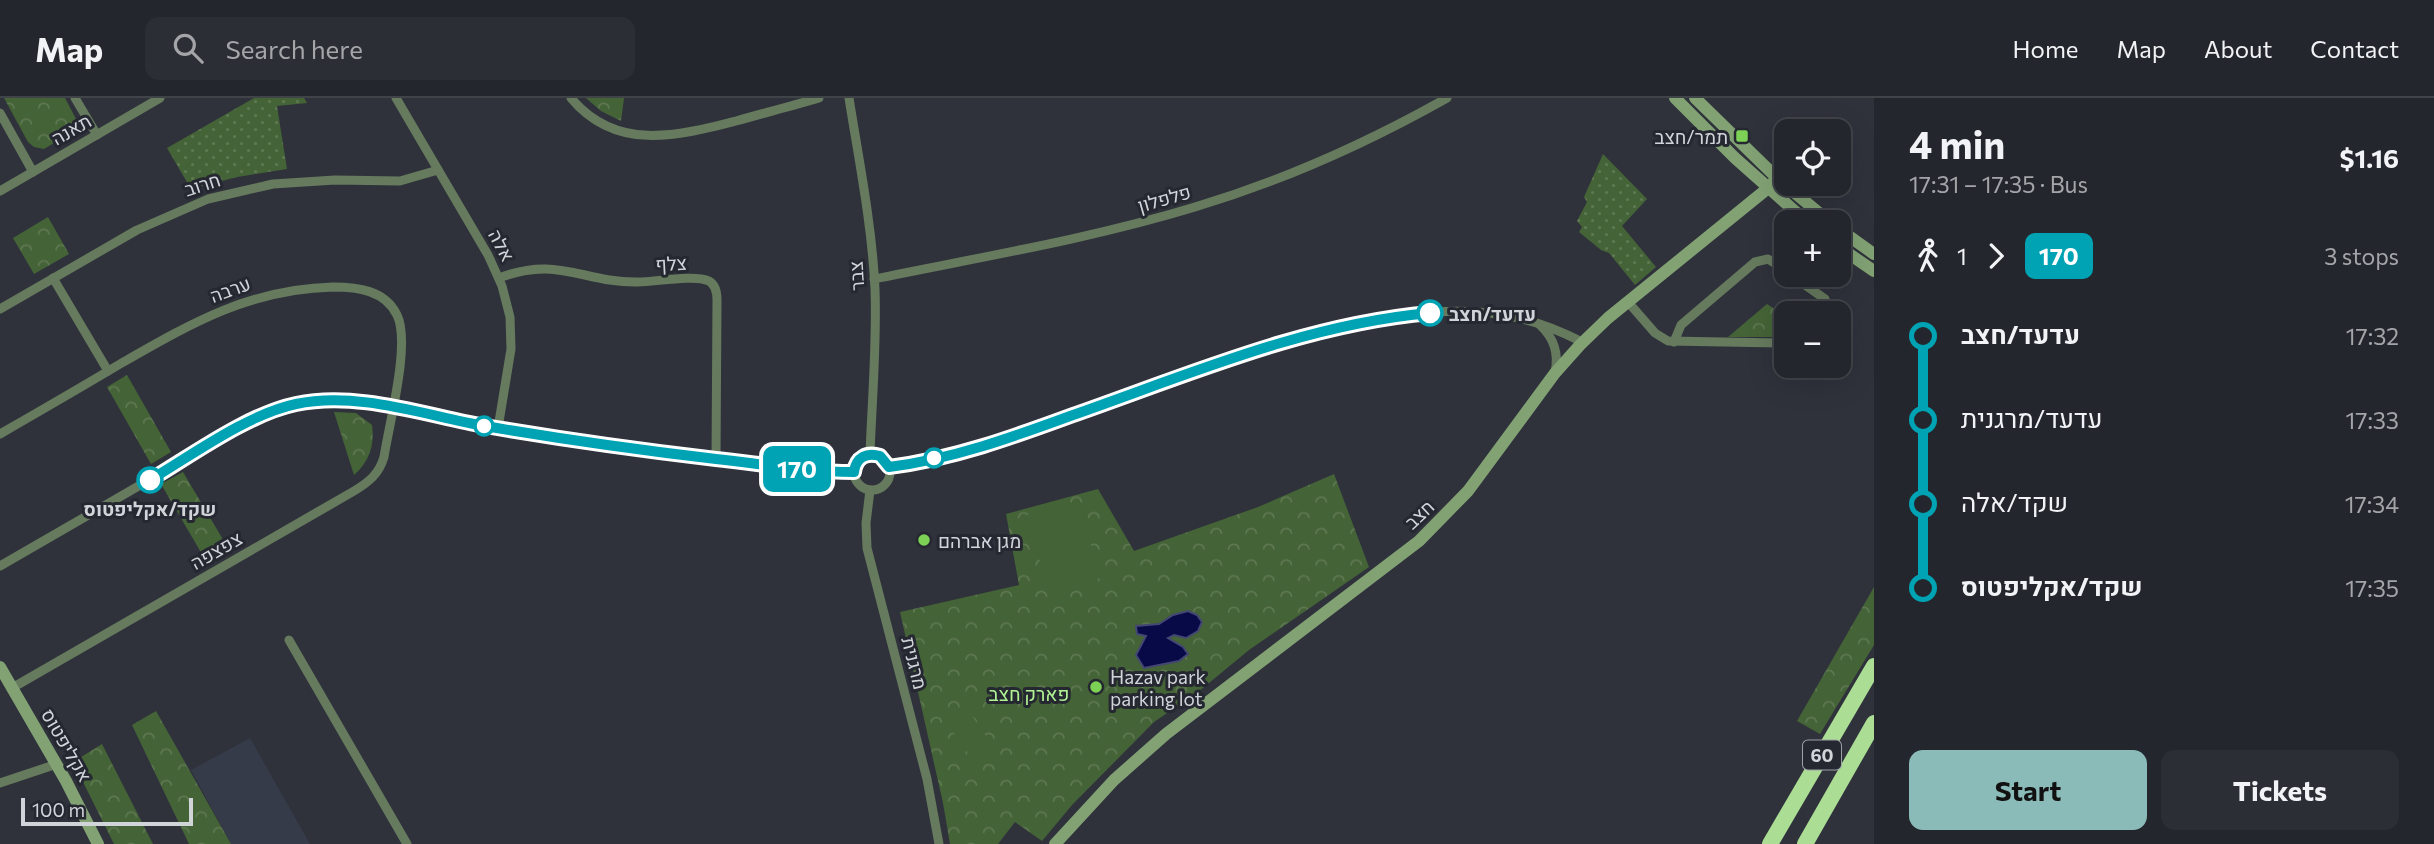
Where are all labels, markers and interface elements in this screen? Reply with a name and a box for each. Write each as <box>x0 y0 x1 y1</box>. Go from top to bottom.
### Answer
search box <box>145 17 635 80</box>
text: Map <box>35 28 103 69</box>
icon: search <box>169 29 207 67</box>
text: Search here <box>225 33 363 64</box>
text: Home <box>2013 34 2079 63</box>
text: Map <box>2117 34 2166 63</box>
text: About <box>2204 34 2272 63</box>
text: Contact <box>2310 34 2399 63</box>
street label: תאנה <box>47 109 95 149</box>
map controls <box>1774 119 1851 378</box>
button: locate <box>1774 119 1851 196</box>
text: 4 min <box>1909 120 2005 167</box>
place label: תמר/חצב <box>1654 125 1728 148</box>
marker: תמר/חצב <box>1734 128 1750 144</box>
text: $1.16 <box>2340 142 2399 173</box>
street label: חרוב <box>181 167 223 201</box>
text: 17:31 – 17:35 · Bus <box>1909 170 2088 198</box>
street label: פלפלון <box>1135 179 1193 217</box>
button: + <box>1774 210 1851 287</box>
street label: אלה <box>484 225 520 265</box>
icon: walk <box>1909 237 1947 275</box>
icon: forward <box>1977 237 2015 275</box>
text: 170 <box>2039 241 2079 270</box>
text: 1 <box>1957 242 1967 270</box>
text: 3 stops <box>2324 242 2399 270</box>
street label: צלף <box>655 251 687 275</box>
street label: צבר <box>843 260 869 292</box>
street label: ערבה <box>207 271 253 307</box>
marker: עדעד/חצב <box>1417 300 1443 326</box>
button: − <box>1774 301 1851 378</box>
place label: עדעד/חצב <box>1449 302 1536 325</box>
text: עדעד/חצב <box>1961 318 2080 349</box>
text: 17:32 <box>2346 322 2399 350</box>
text: עדעד/מרגנית <box>1961 402 2103 433</box>
text: 17:33 <box>2345 406 2399 434</box>
unlabelled marker <box>474 416 494 436</box>
line badge: 170 <box>757 446 837 492</box>
unlabelled marker <box>924 448 944 468</box>
text: 170 <box>777 454 817 483</box>
marker: שקד/אקליפטוס <box>137 467 163 493</box>
text: שקד/אלה <box>1961 486 2068 517</box>
text: 17:34 <box>2345 490 2399 518</box>
street label: חצב <box>1399 495 1439 533</box>
place label: שקד/אקליפטוס <box>84 497 216 520</box>
street label: צפצפה <box>186 526 246 574</box>
place label: מגן אברהם <box>938 529 1021 552</box>
marker: מגן אברהם <box>916 532 932 548</box>
text: שקד/אקליפטוס <box>1961 570 2143 601</box>
text: 17:35 <box>2345 574 2399 602</box>
street label: מרגנית <box>897 634 933 692</box>
place label: Hazav park parking lot <box>1110 665 1206 710</box>
marker: Hazav park parking lot <box>1088 679 1104 695</box>
park label: פארק חצב <box>989 682 1069 705</box>
street label: אקליפטוס <box>37 704 97 786</box>
road number: 60 <box>1803 740 1841 770</box>
button: Start <box>1909 750 2147 830</box>
button: Tickets <box>2161 750 2399 830</box>
scale bar <box>21 795 192 827</box>
text: 100 m <box>32 798 85 821</box>

